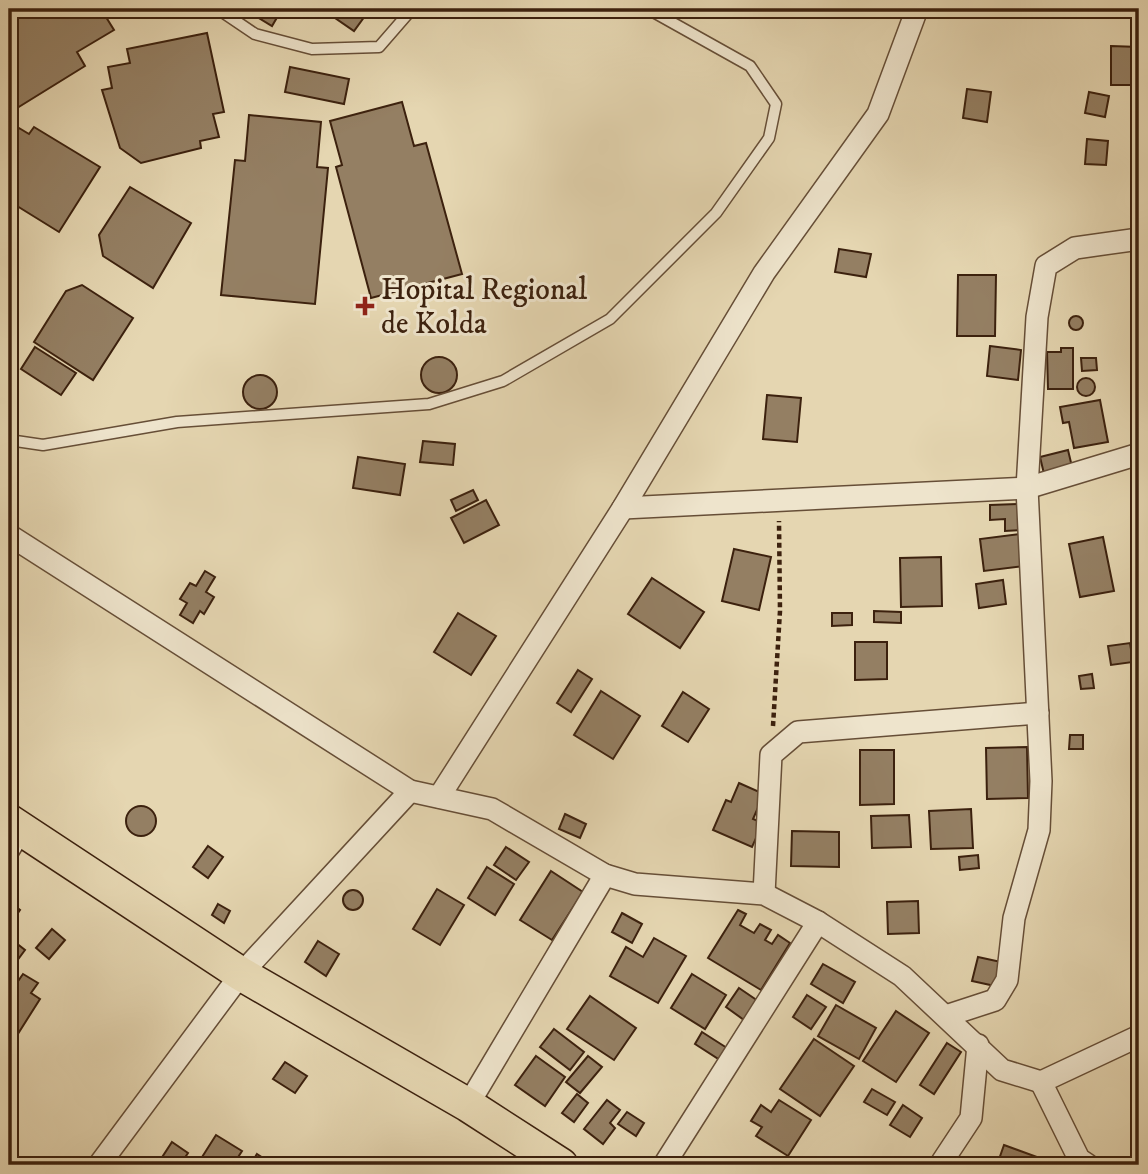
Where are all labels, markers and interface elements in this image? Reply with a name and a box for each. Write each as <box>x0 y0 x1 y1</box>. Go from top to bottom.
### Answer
place label: Hopital Regional de Kolda <box>381 272 587 343</box>
marker: Hopital Regional de Kolda <box>355 296 375 316</box>

